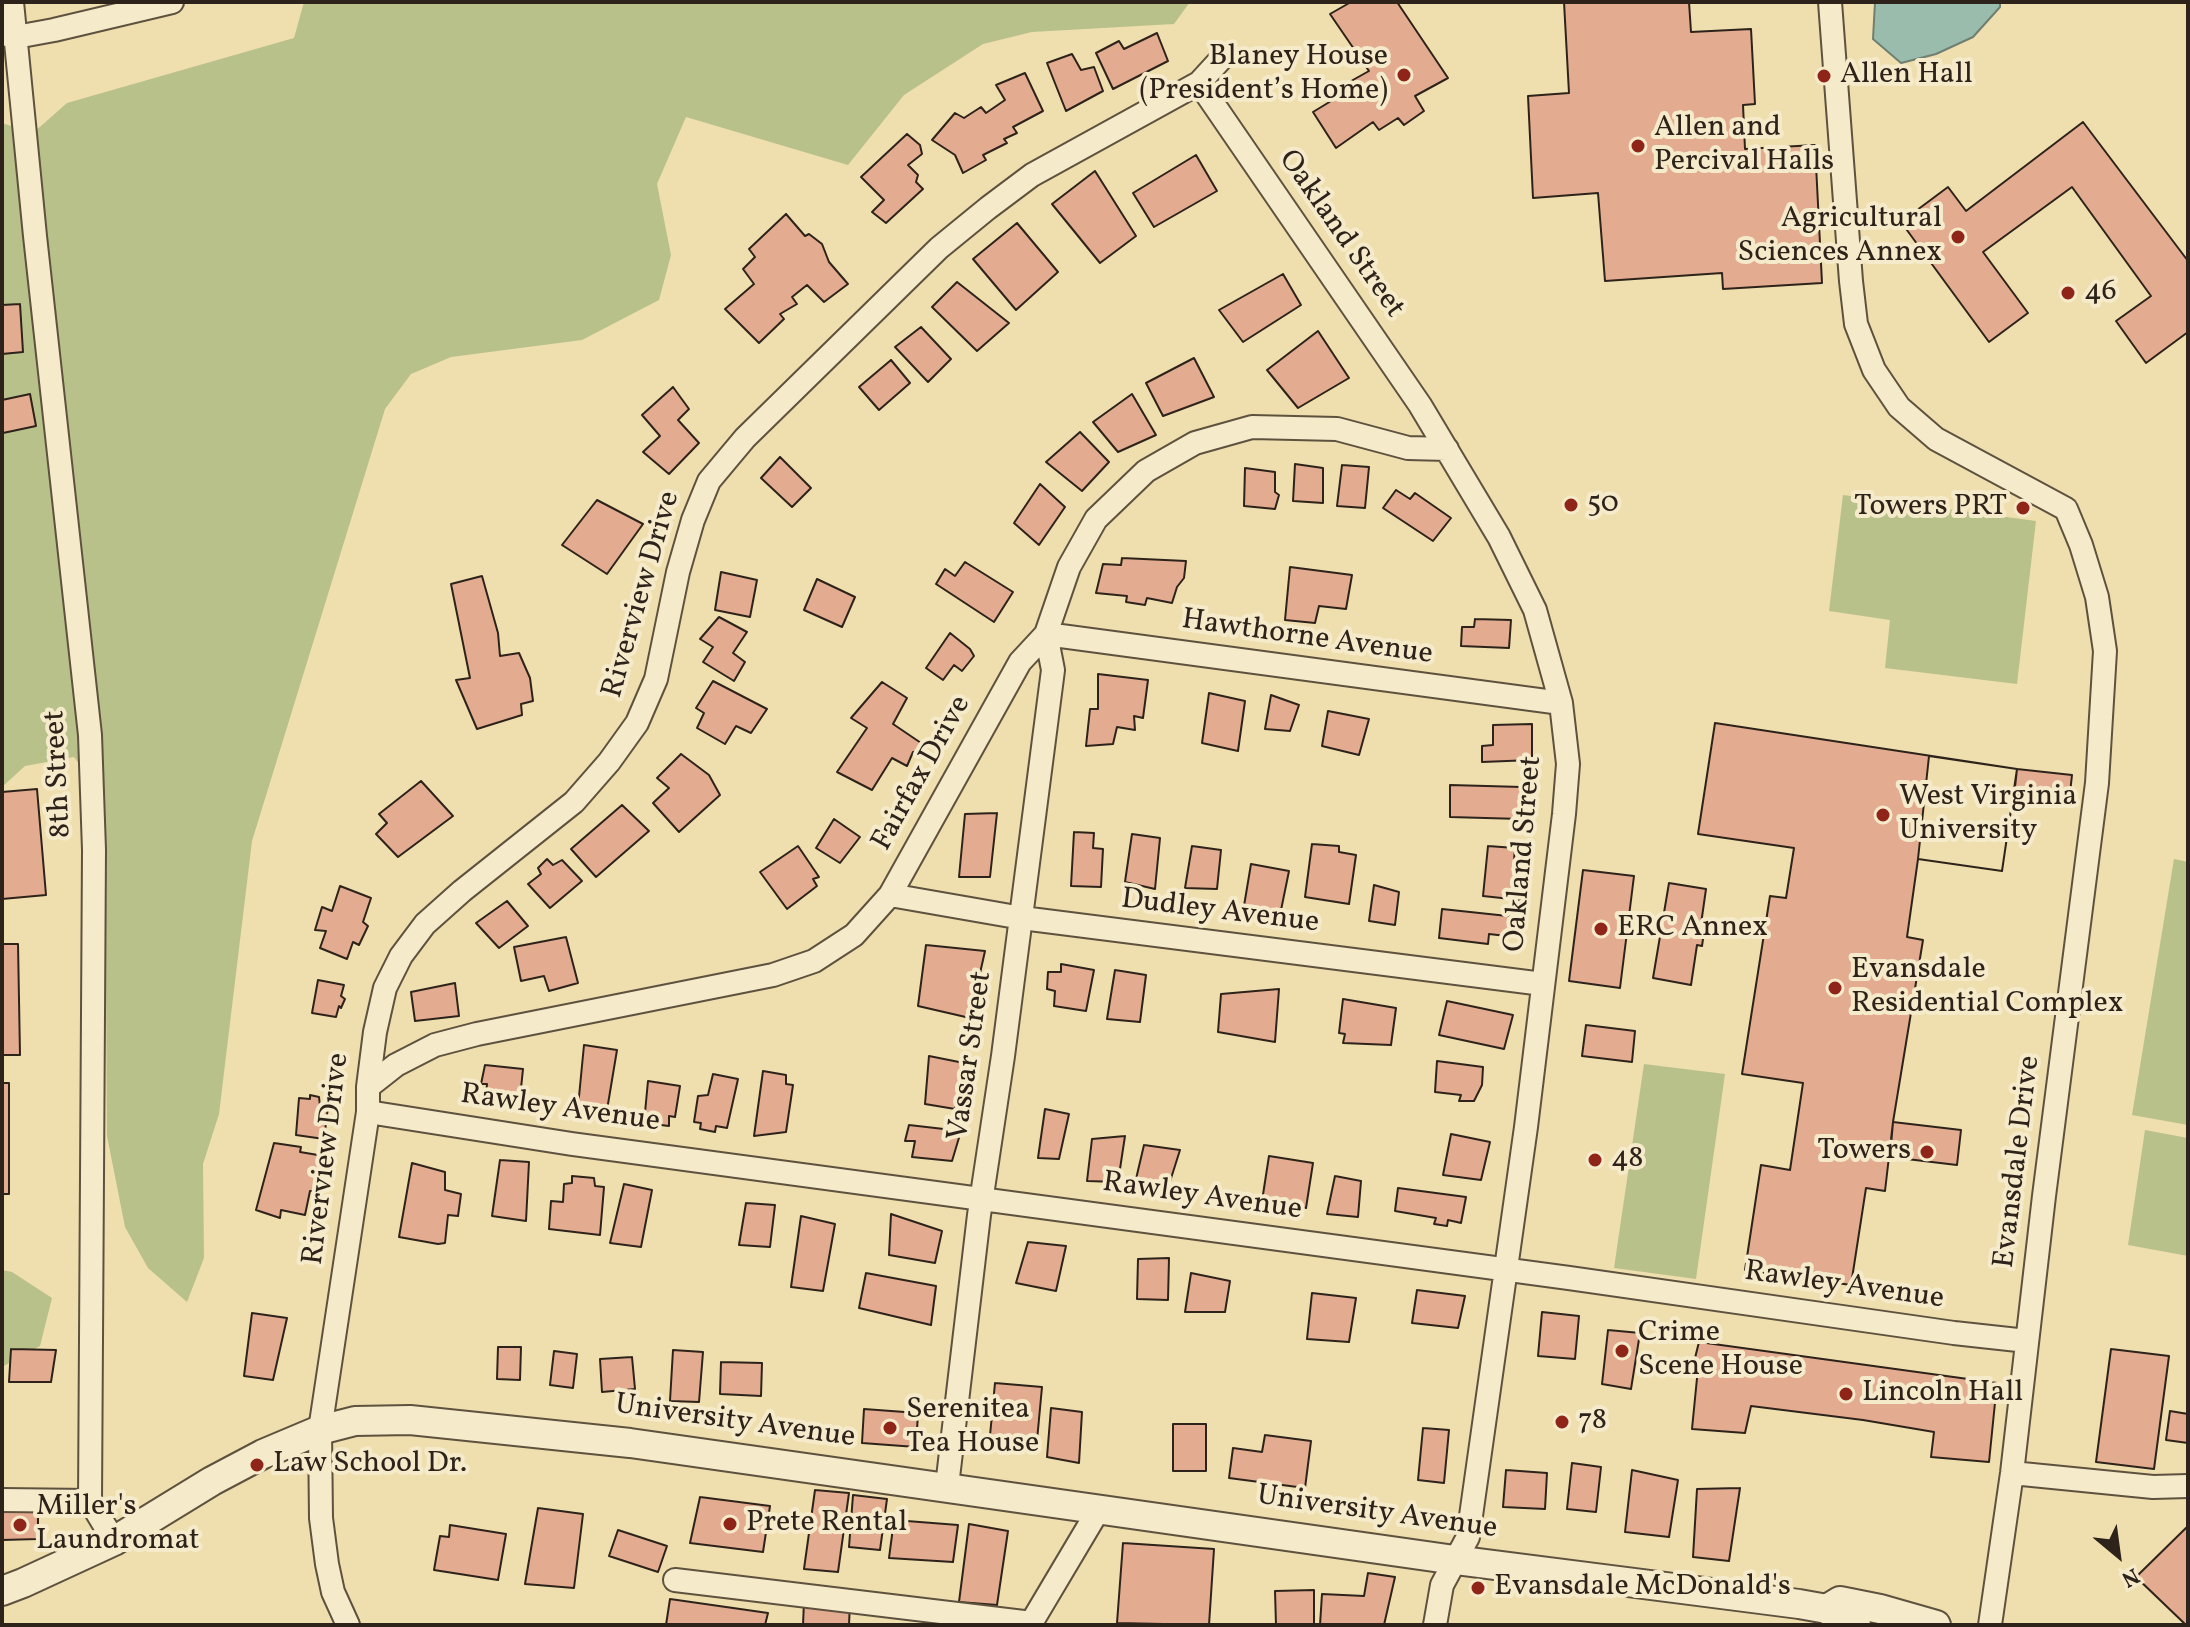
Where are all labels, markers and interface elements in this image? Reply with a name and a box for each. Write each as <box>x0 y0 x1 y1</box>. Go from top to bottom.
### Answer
place label: Blaney House (President’s Home) <box>1139 40 1388 110</box>
place label: Allen Hall <box>1840 58 1973 94</box>
marker: Blaney House (President’s Home) <box>1395 66 1413 84</box>
marker: Allen Hall <box>1815 67 1833 85</box>
place label: Allen and Percival Halls <box>1654 111 1834 182</box>
marker: Allen and Percival Halls <box>1629 137 1647 155</box>
street label: Oakland Street <box>1269 144 1411 326</box>
place label: Agricultural Sciences Annex <box>1738 202 1942 272</box>
marker: Agricultural Sciences Annex <box>1949 228 1967 246</box>
place label: 46 <box>2084 275 2117 311</box>
marker: 46 <box>2059 284 2077 302</box>
place label: 50 <box>1587 487 1619 523</box>
street label: Riverview Drive <box>596 488 690 702</box>
place label: Towers PRT <box>1854 490 2007 526</box>
marker: 50 <box>1562 496 1580 514</box>
marker: Towers PRT <box>2014 499 2032 517</box>
street label: Hawthorne Avenue <box>1179 604 1435 674</box>
street label: Fairfax Drive <box>866 690 980 858</box>
street label: 8th Street <box>39 709 81 839</box>
street label: Oakland Street <box>1499 755 1551 953</box>
place label: West Virginia University <box>1899 780 2077 850</box>
marker: West Virginia University <box>1874 806 1892 824</box>
street label: Dudley Avenue <box>1119 883 1321 943</box>
place label: ERC Annex <box>1617 911 1768 947</box>
marker: ERC Annex <box>1592 920 1610 938</box>
place label: Evansdale Residential Complex <box>1851 953 2123 1024</box>
street label: Vassar Street <box>942 969 1002 1143</box>
marker: Evansdale Residential Complex <box>1826 979 1844 997</box>
street label: Riverview Drive <box>297 1051 359 1267</box>
street label: Evansdale Drive <box>1988 1054 2050 1270</box>
street label: Rawley Avenue <box>458 1078 662 1142</box>
place label: Towers <box>1817 1134 1911 1170</box>
place label: 48 <box>1611 1142 1644 1178</box>
marker: Towers <box>1918 1143 1936 1161</box>
marker: 48 <box>1586 1151 1604 1169</box>
street label: Rawley Avenue <box>1100 1166 1304 1230</box>
street label: Rawley Avenue <box>1742 1255 1946 1319</box>
place label: Crime Scene House <box>1638 1316 1803 1386</box>
marker: Crime Scene House <box>1613 1342 1631 1360</box>
place label: Lincoln Hall <box>1862 1376 2023 1412</box>
marker: Lincoln Hall <box>1837 1385 1855 1403</box>
street label: University Avenue <box>613 1388 857 1458</box>
place label: Serenitea Tea House <box>906 1393 1039 1464</box>
place label: 78 <box>1578 1404 1607 1440</box>
marker: 78 <box>1553 1413 1571 1431</box>
marker: Serenitea Tea House <box>881 1419 899 1437</box>
place label: Law School Dr. <box>273 1447 467 1483</box>
marker: Law School Dr. <box>248 1456 266 1474</box>
street label: University Avenue <box>1255 1479 1499 1549</box>
place label: Miller's Laundromat <box>36 1490 200 1560</box>
place label: Prete Rental <box>746 1506 907 1542</box>
marker: Prete Rental <box>721 1515 739 1533</box>
north arrow <box>2078 1515 2158 1595</box>
marker: Miller's Laundromat <box>11 1516 29 1534</box>
text: N <box>2115 1559 2144 1594</box>
place label: Evansdale McDonald's <box>1494 1570 1791 1606</box>
marker: Evansdale McDonald's <box>1469 1579 1487 1597</box>

